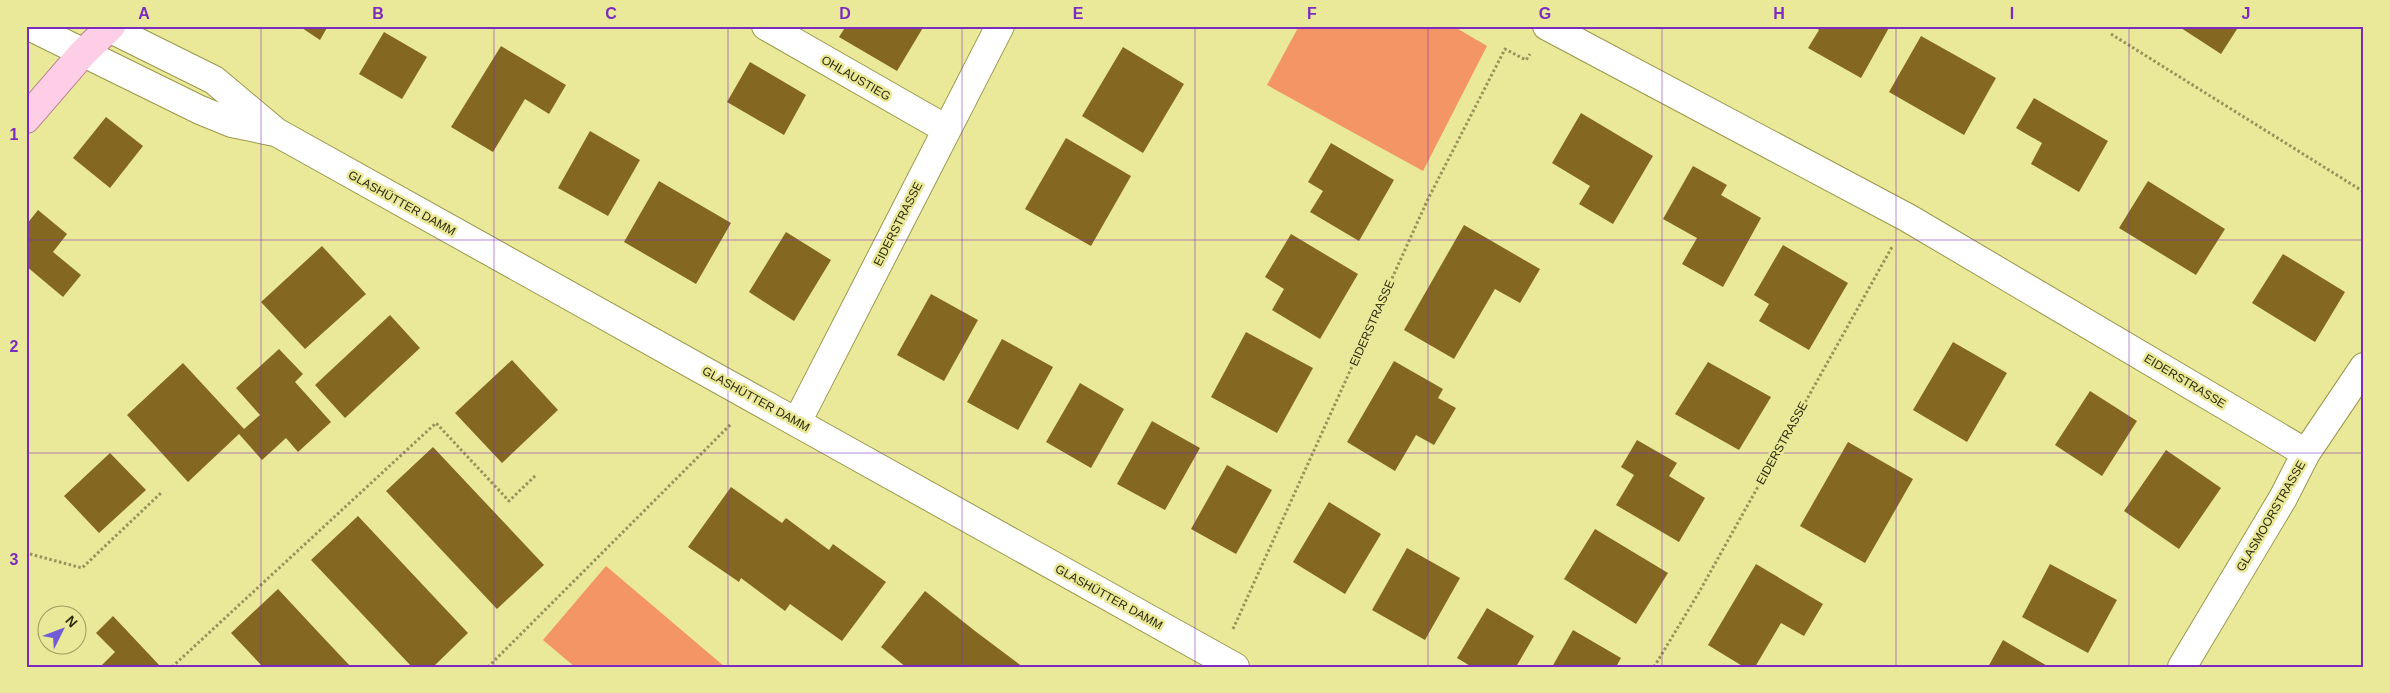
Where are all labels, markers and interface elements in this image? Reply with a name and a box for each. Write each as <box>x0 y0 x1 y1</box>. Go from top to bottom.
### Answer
text: A <box>138 5 150 22</box>
text: B <box>372 5 384 22</box>
text: C <box>605 5 617 22</box>
text: D <box>839 5 851 22</box>
text: E <box>1073 5 1084 22</box>
text: F <box>1307 5 1317 22</box>
text: G <box>1539 5 1551 22</box>
text: H <box>1773 5 1785 22</box>
text: I <box>2010 5 2014 22</box>
text: J <box>2242 5 2250 22</box>
street label: OHLAUSTIEG <box>819 53 893 103</box>
text: 1 <box>10 126 19 143</box>
street label: GLASHÜTTER DAMM <box>346 168 458 238</box>
street label: EIDERSTRASSE <box>871 180 925 268</box>
street label: EIDERSTRASSE <box>1347 278 1397 368</box>
text: 2 <box>10 338 19 355</box>
street label: EIDERSTRASSE <box>2142 351 2228 411</box>
street label: GLASHÜTTER DAMM <box>700 364 812 434</box>
street label: EIDERSTRASSE <box>1753 399 1811 487</box>
street label: GLASMOORSTRASSE <box>2234 458 2308 574</box>
text: 3 <box>10 551 19 568</box>
street label: GLASHÜTTER DAMM <box>1053 562 1165 632</box>
north arrow <box>38 606 88 656</box>
text: N <box>62 612 81 630</box>

